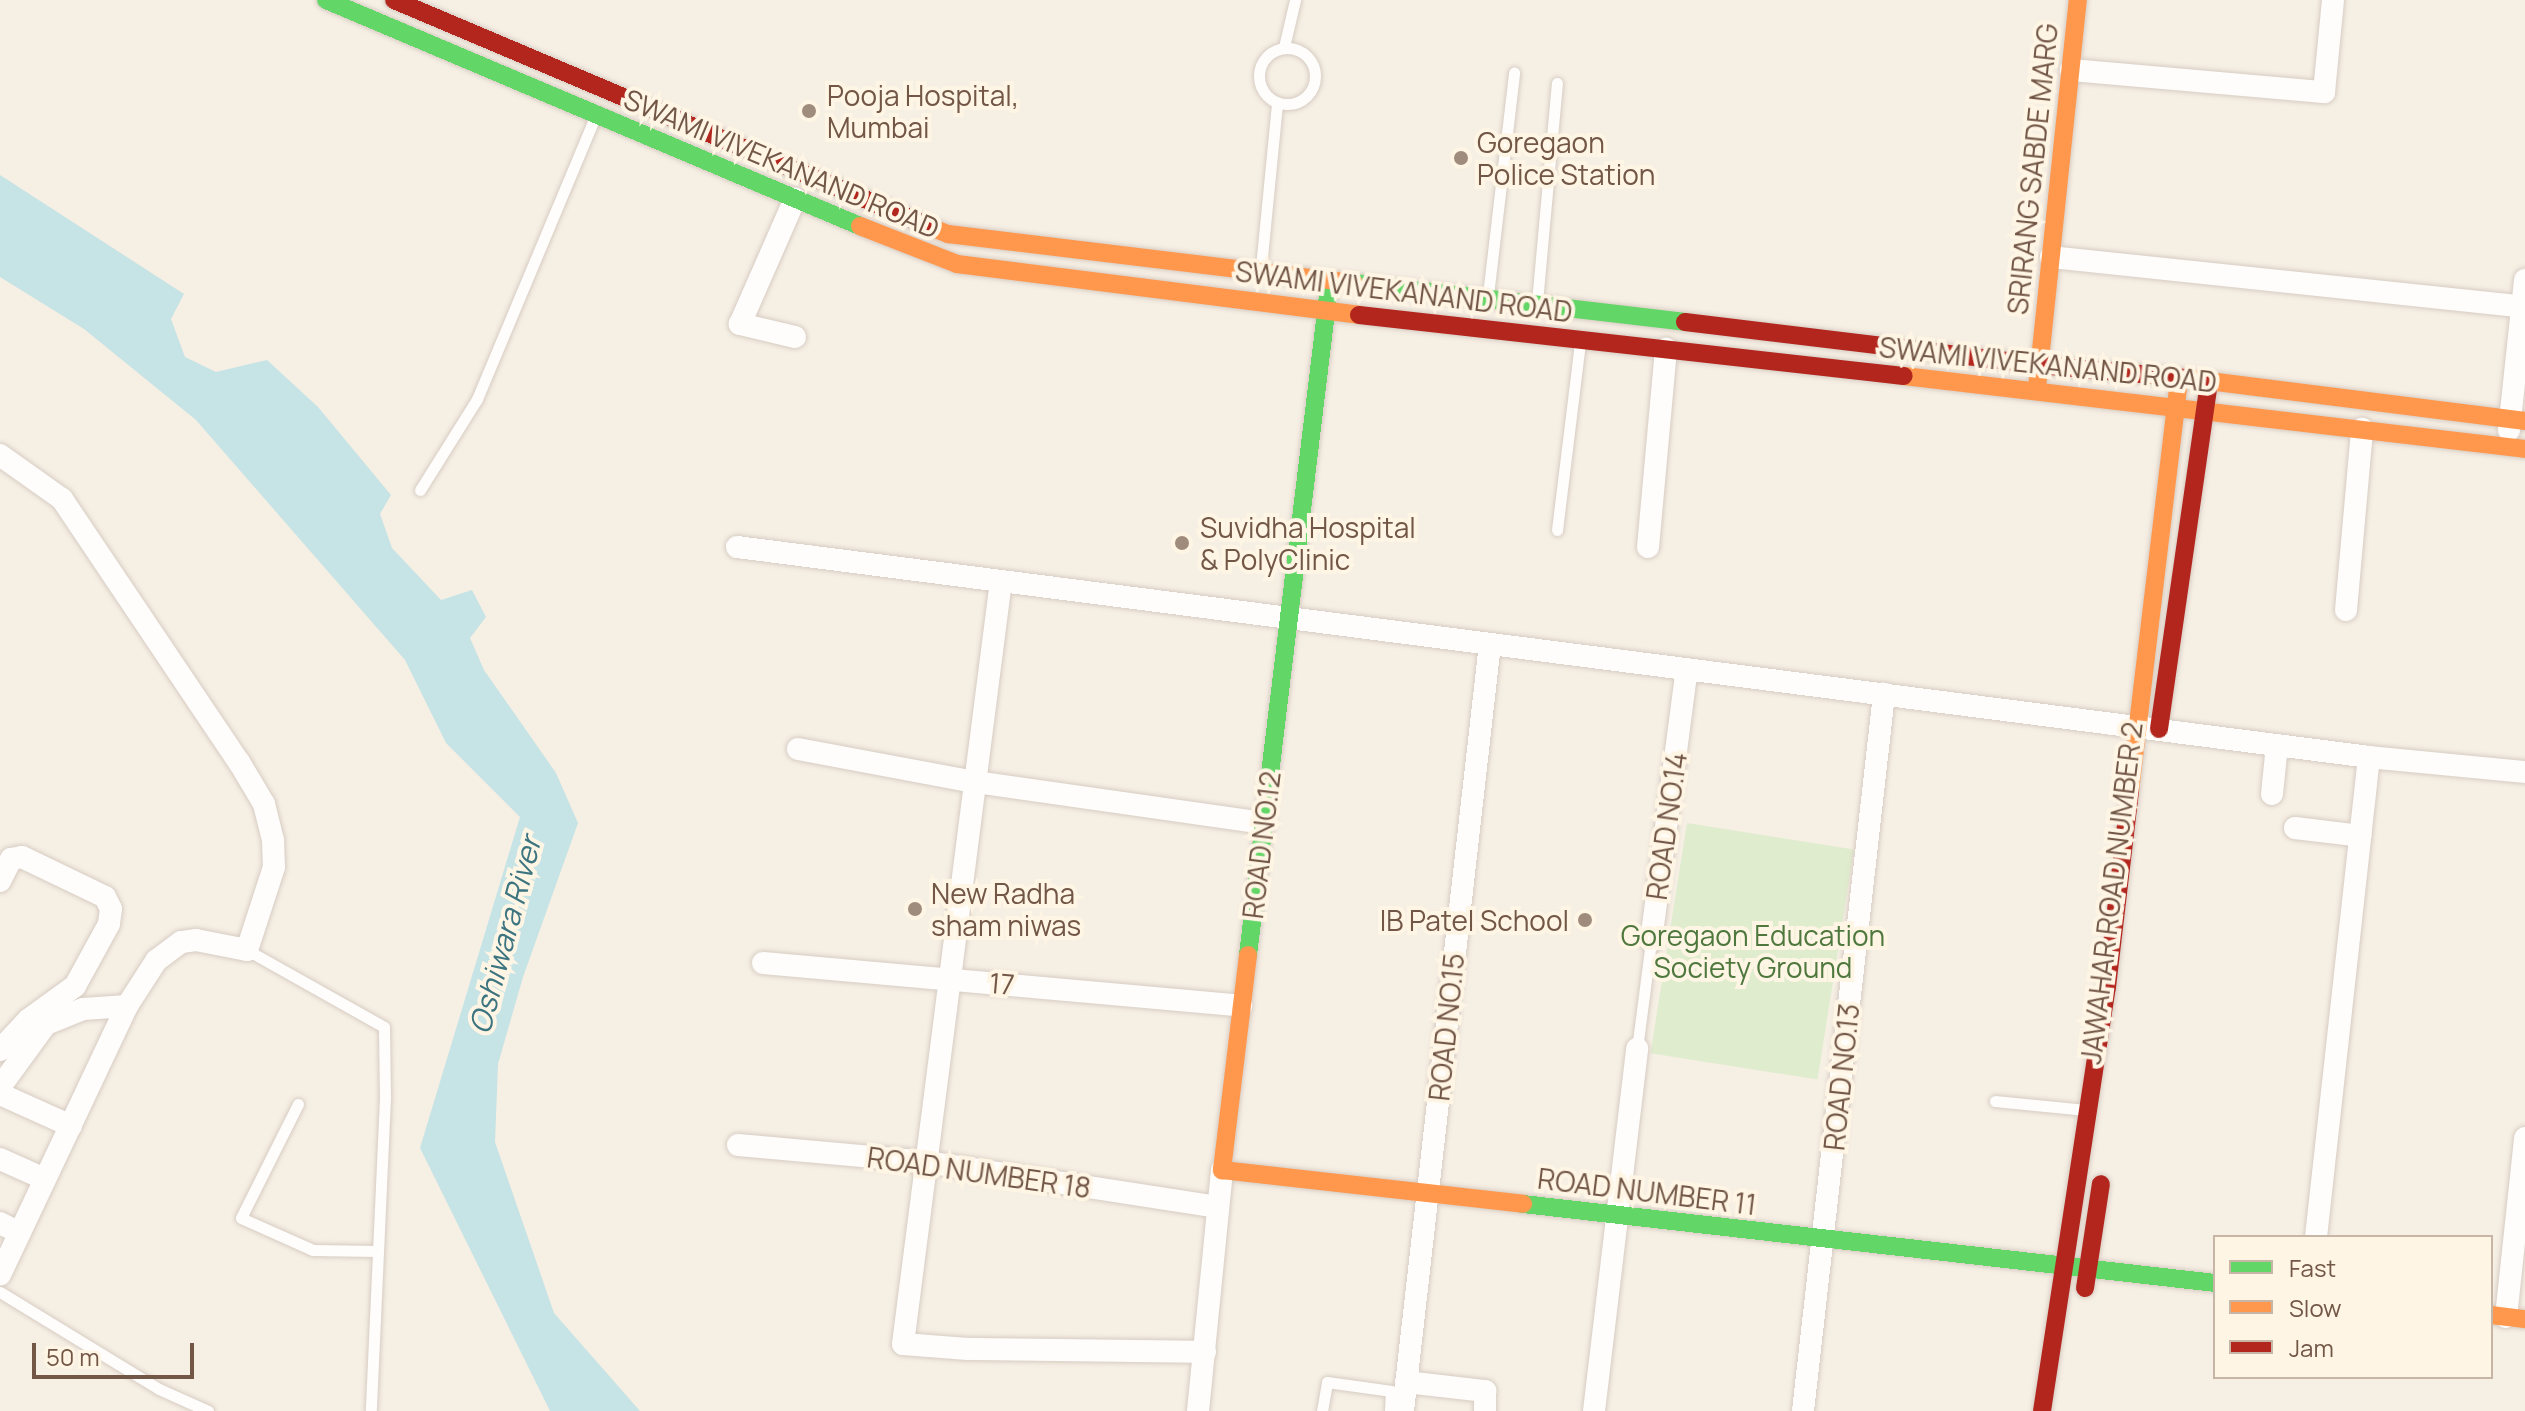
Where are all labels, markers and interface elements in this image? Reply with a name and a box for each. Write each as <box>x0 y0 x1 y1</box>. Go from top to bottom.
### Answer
street label: SRIRANG SABDE MARG <box>2000 22 2064 316</box>
place label: Pooja Hospital, Mumbai <box>827 78 1019 144</box>
street label: SWAMI VIVEKANAND ROAD <box>619 81 945 245</box>
marker: Pooja Hospital, Mumbai <box>798 100 820 122</box>
place label: Goregaon Police Station <box>1477 125 1655 191</box>
marker: Goregaon Police Station <box>1452 149 1470 167</box>
street label: SWAMI VIVEKANAND ROAD <box>1234 254 1574 328</box>
street label: SWAMI VIVEKANAND ROAD <box>1877 330 2219 398</box>
place label: Suvidha Hospital & PolyClinic <box>1200 510 1416 576</box>
marker: Suvidha Hospital & PolyClinic <box>1171 532 1193 554</box>
street label: JAWAHAR ROAD NUMBER 2 <box>2073 720 2149 1066</box>
street label: ROAD NO.14 <box>1639 750 1693 902</box>
street label: ROAD NO.12 <box>1235 769 1287 921</box>
water label: Oshiwara River <box>461 832 549 1038</box>
place label: New Radha sham niwas <box>931 876 1081 942</box>
marker: New Radha sham niwas <box>906 900 924 918</box>
place label: IB Patel School <box>1380 903 1569 937</box>
marker: IB Patel School <box>1576 911 1594 929</box>
park label: Goregaon Education Society Ground <box>1621 918 1885 984</box>
street label: ROAD NO.15 <box>1422 951 1470 1103</box>
street label: 17 <box>988 965 1016 1001</box>
street label: ROAD NO.13 <box>1817 1002 1865 1152</box>
street label: ROAD NUMBER 18 <box>865 1140 1093 1204</box>
street label: ROAD NUMBER 11 <box>1536 1161 1758 1221</box>
legend <box>2213 1235 2493 1379</box>
text: Fast <box>2289 1251 2336 1284</box>
text: Slow <box>2289 1291 2342 1324</box>
scale bar <box>36 1327 198 1377</box>
text: Jam <box>2289 1331 2334 1364</box>
text: 50 m <box>46 1340 100 1373</box>

